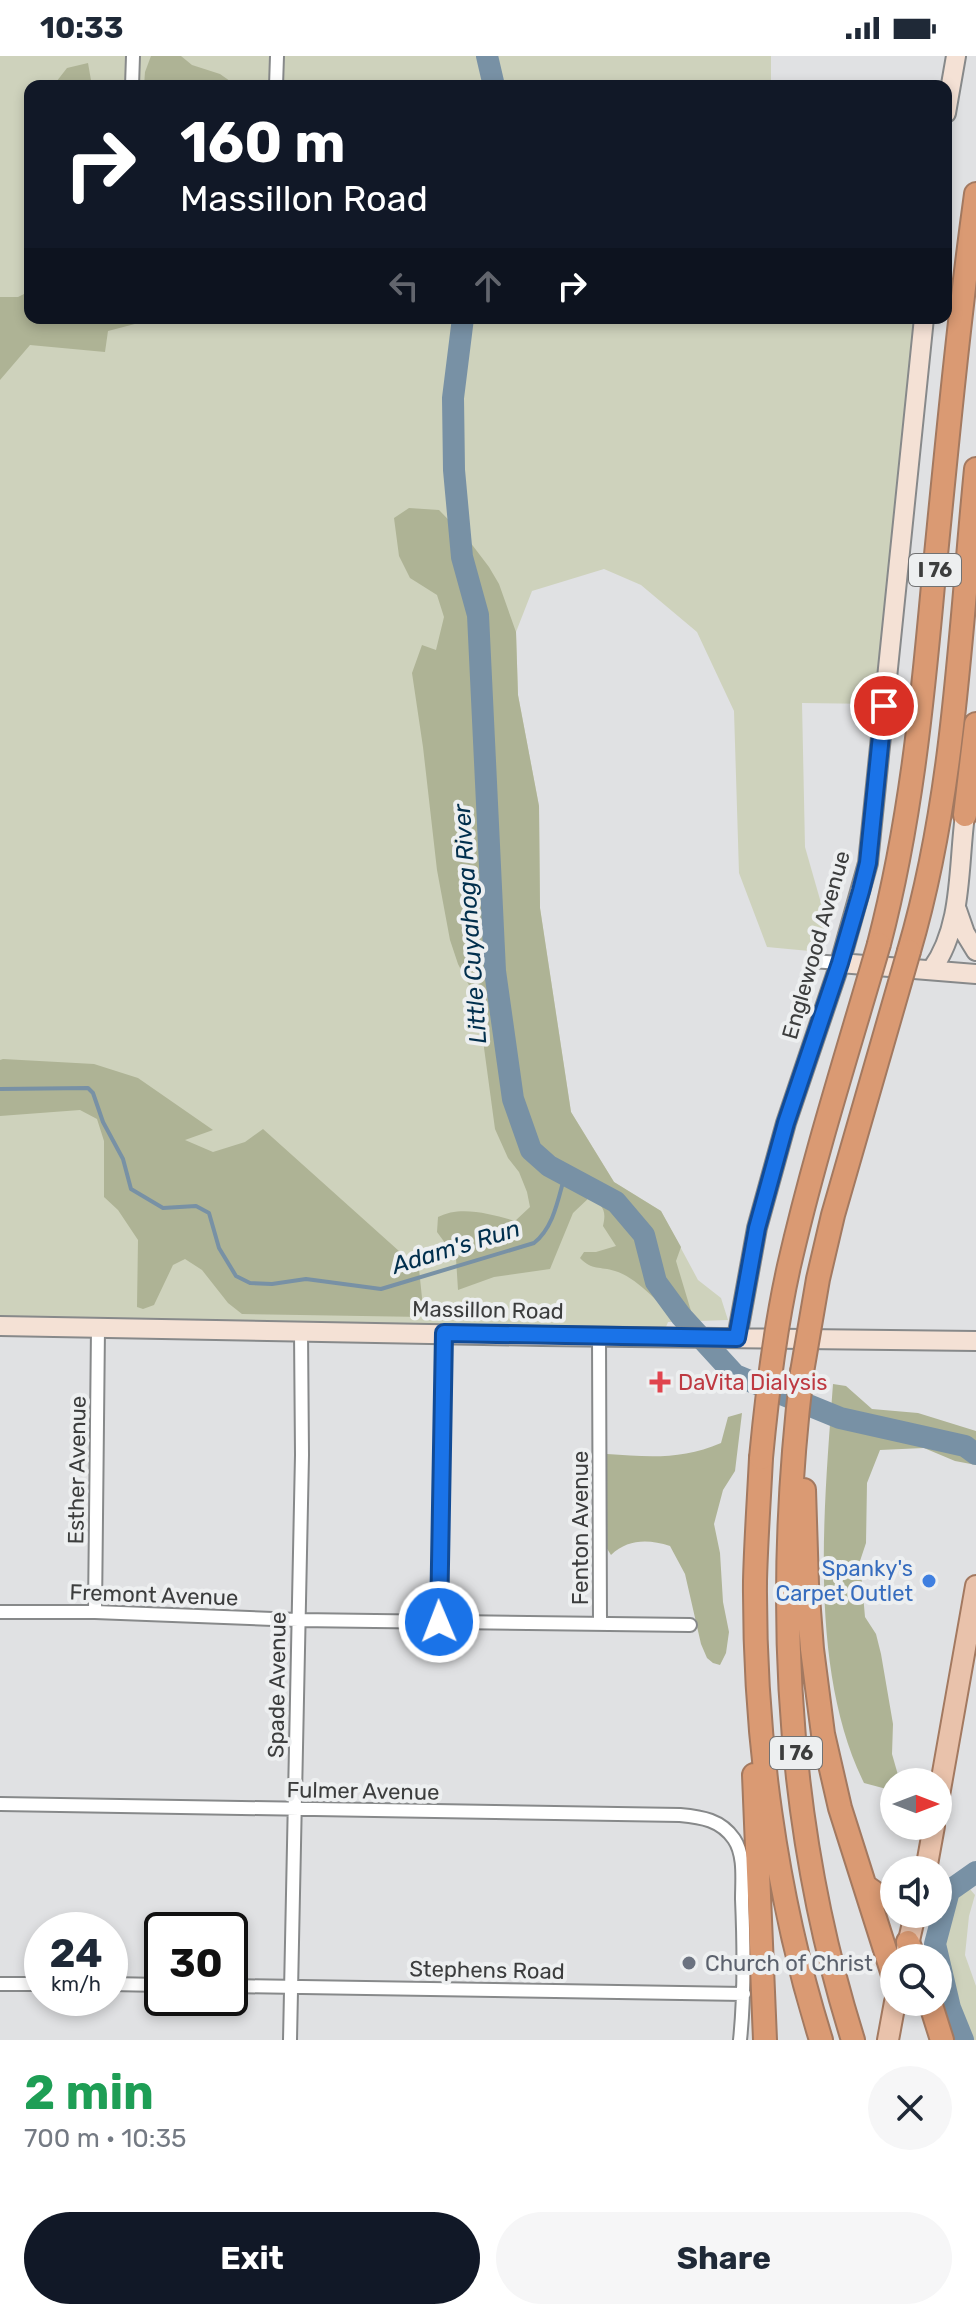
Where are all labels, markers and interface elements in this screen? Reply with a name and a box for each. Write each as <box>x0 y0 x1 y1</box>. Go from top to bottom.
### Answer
text: 10:33 <box>40 10 124 46</box>
text: 160 m <box>180 110 346 176</box>
icon: right <box>48 112 152 216</box>
text: Massillon Road <box>180 177 428 220</box>
icon: left <box>382 264 426 308</box>
icon: ahead <box>466 264 510 308</box>
icon: right <box>550 264 594 308</box>
road number: I 76 <box>909 554 961 586</box>
pin <box>850 672 918 740</box>
icon: arrive <box>862 684 906 728</box>
water label: Little Cuyahoga River <box>448 802 492 1045</box>
street label: Englewood Avenue <box>776 848 856 1042</box>
water label: Adam's Run <box>387 1214 524 1280</box>
street label: Massillon Road <box>412 1295 564 1325</box>
place label: DaVita Dialysis <box>678 1369 828 1396</box>
marker: DaVita Dialysis <box>649 1371 671 1393</box>
street label: Esther Avenue <box>62 1395 92 1545</box>
street label: Fenton Avenue <box>567 1451 594 1605</box>
place label: Spanky's Carpet Outlet <box>776 1555 913 1607</box>
marker: Spanky's Carpet Outlet <box>920 1572 938 1590</box>
street label: Fremont Avenue <box>69 1579 239 1611</box>
position arrow <box>397 1580 481 1664</box>
street label: Spade Avenue <box>262 1612 292 1758</box>
road number: I 76 <box>770 1737 822 1769</box>
north arrow <box>880 1768 952 1840</box>
map controls <box>880 1768 952 2016</box>
street label: Fulmer Avenue <box>286 1776 440 1806</box>
button: sound <box>880 1856 952 1928</box>
speed limit sign: 30 <box>144 1912 248 2016</box>
text: 24 <box>49 1930 103 1977</box>
button: search <box>880 1944 952 2016</box>
place label: Church of Christ <box>705 1950 873 1977</box>
marker: Church of Christ <box>680 1954 698 1972</box>
street label: Stephens Road <box>409 1955 565 1985</box>
text: km/h <box>51 1972 101 1996</box>
text: 2 min <box>24 2064 154 2121</box>
button: close <box>868 2066 952 2150</box>
text: 700 m · 10:35 <box>24 2123 187 2154</box>
button: Exit <box>24 2212 480 2304</box>
button: Share <box>496 2212 952 2304</box>

